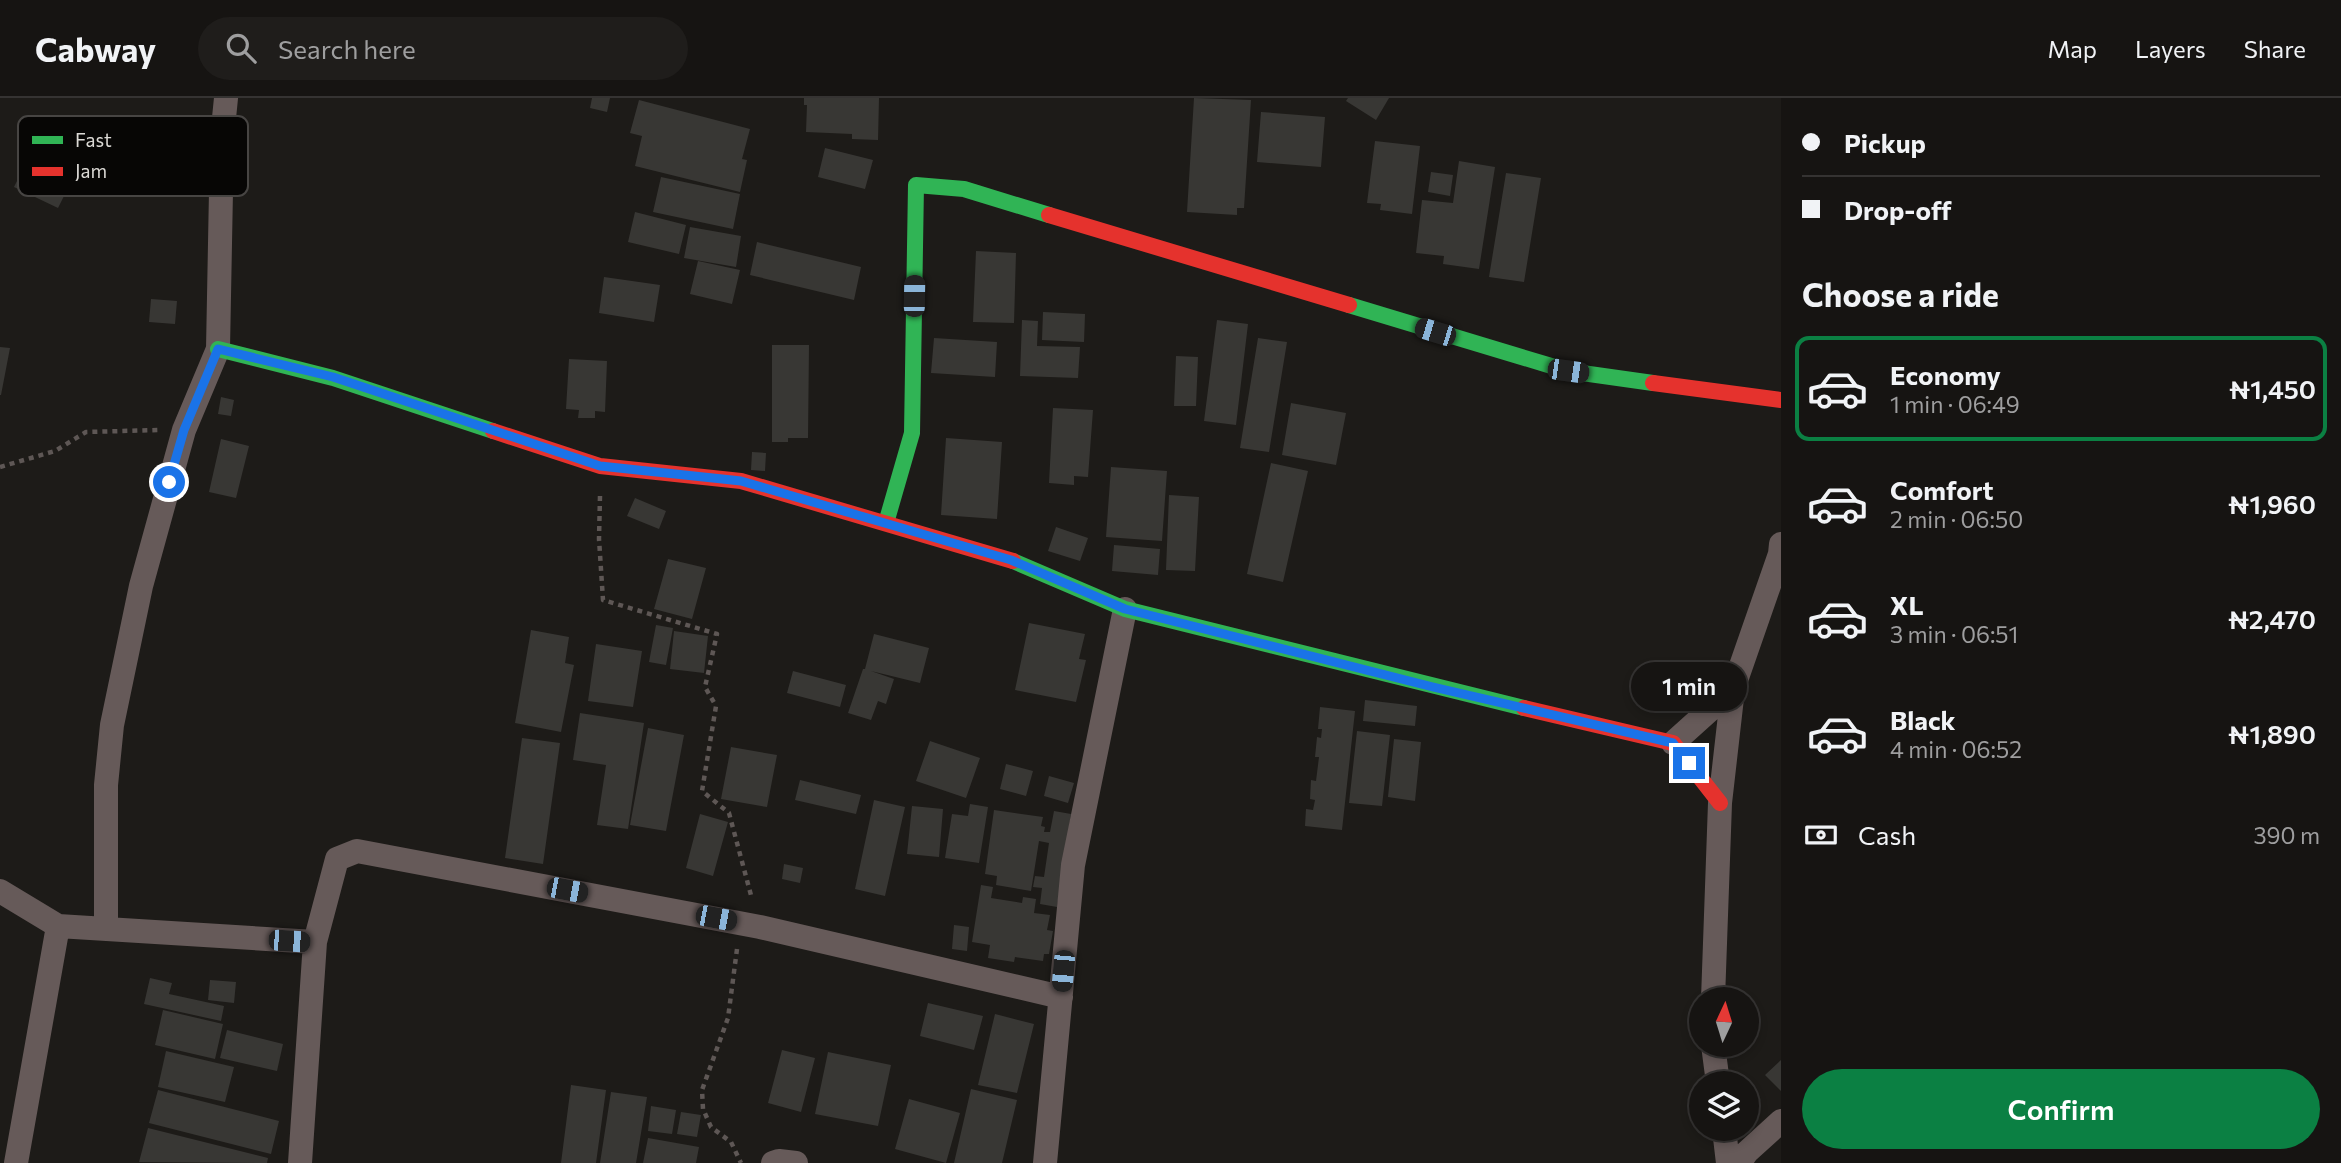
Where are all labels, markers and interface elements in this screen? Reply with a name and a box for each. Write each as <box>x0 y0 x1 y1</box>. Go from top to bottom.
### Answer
search box <box>198 17 688 80</box>
text: Cabway <box>35 28 156 69</box>
icon: search <box>222 29 260 67</box>
text: Search here <box>278 33 416 64</box>
text: Map <box>2048 34 2097 63</box>
text: Layers <box>2135 34 2206 63</box>
text: Share <box>2244 34 2306 63</box>
legend <box>18 116 248 196</box>
text: Pickup <box>1844 127 1926 158</box>
text: Fast <box>75 128 112 151</box>
text: Jam <box>75 159 107 182</box>
text: Drop-off <box>1844 194 1951 225</box>
text: Choose a ride <box>1802 274 1999 314</box>
car <box>904 275 925 317</box>
car <box>1412 316 1459 348</box>
icon: car <box>1806 357 1869 420</box>
car <box>1546 358 1591 384</box>
text: Economy <box>1890 359 2001 390</box>
text: ₦1,450 <box>2229 373 2316 404</box>
text: 1 min · 06:49 <box>1890 390 2020 418</box>
route start <box>153 466 185 498</box>
icon: car <box>1806 472 1869 535</box>
text: Comfort <box>1890 474 1993 505</box>
text: ₦1,960 <box>2228 488 2316 519</box>
text: 2 min · 06:50 <box>1890 505 2023 533</box>
icon: car <box>1806 587 1869 650</box>
text: XL <box>1890 589 1924 620</box>
text: ₦2,470 <box>2228 603 2316 634</box>
text: 3 min · 06:51 <box>1890 620 2018 648</box>
callout: 1 min <box>1631 662 1747 710</box>
text: 1 min <box>1662 672 1716 700</box>
icon: car <box>1806 702 1869 765</box>
text: Black <box>1890 704 1956 735</box>
text: ₦1,890 <box>2228 718 2316 749</box>
text: 4 min · 06:52 <box>1890 735 2022 763</box>
route end <box>1673 747 1705 779</box>
icon: cash <box>1802 816 1840 854</box>
text: Cash <box>1858 819 1916 850</box>
text: 390 m <box>2253 821 2320 849</box>
car <box>545 876 590 904</box>
car <box>694 904 739 932</box>
car <box>268 929 311 953</box>
car <box>1051 949 1076 993</box>
north arrow <box>1689 987 1759 1057</box>
map controls <box>1689 987 1759 1141</box>
button: Confirm <box>1802 1069 2320 1149</box>
button: layers <box>1689 1071 1759 1141</box>

